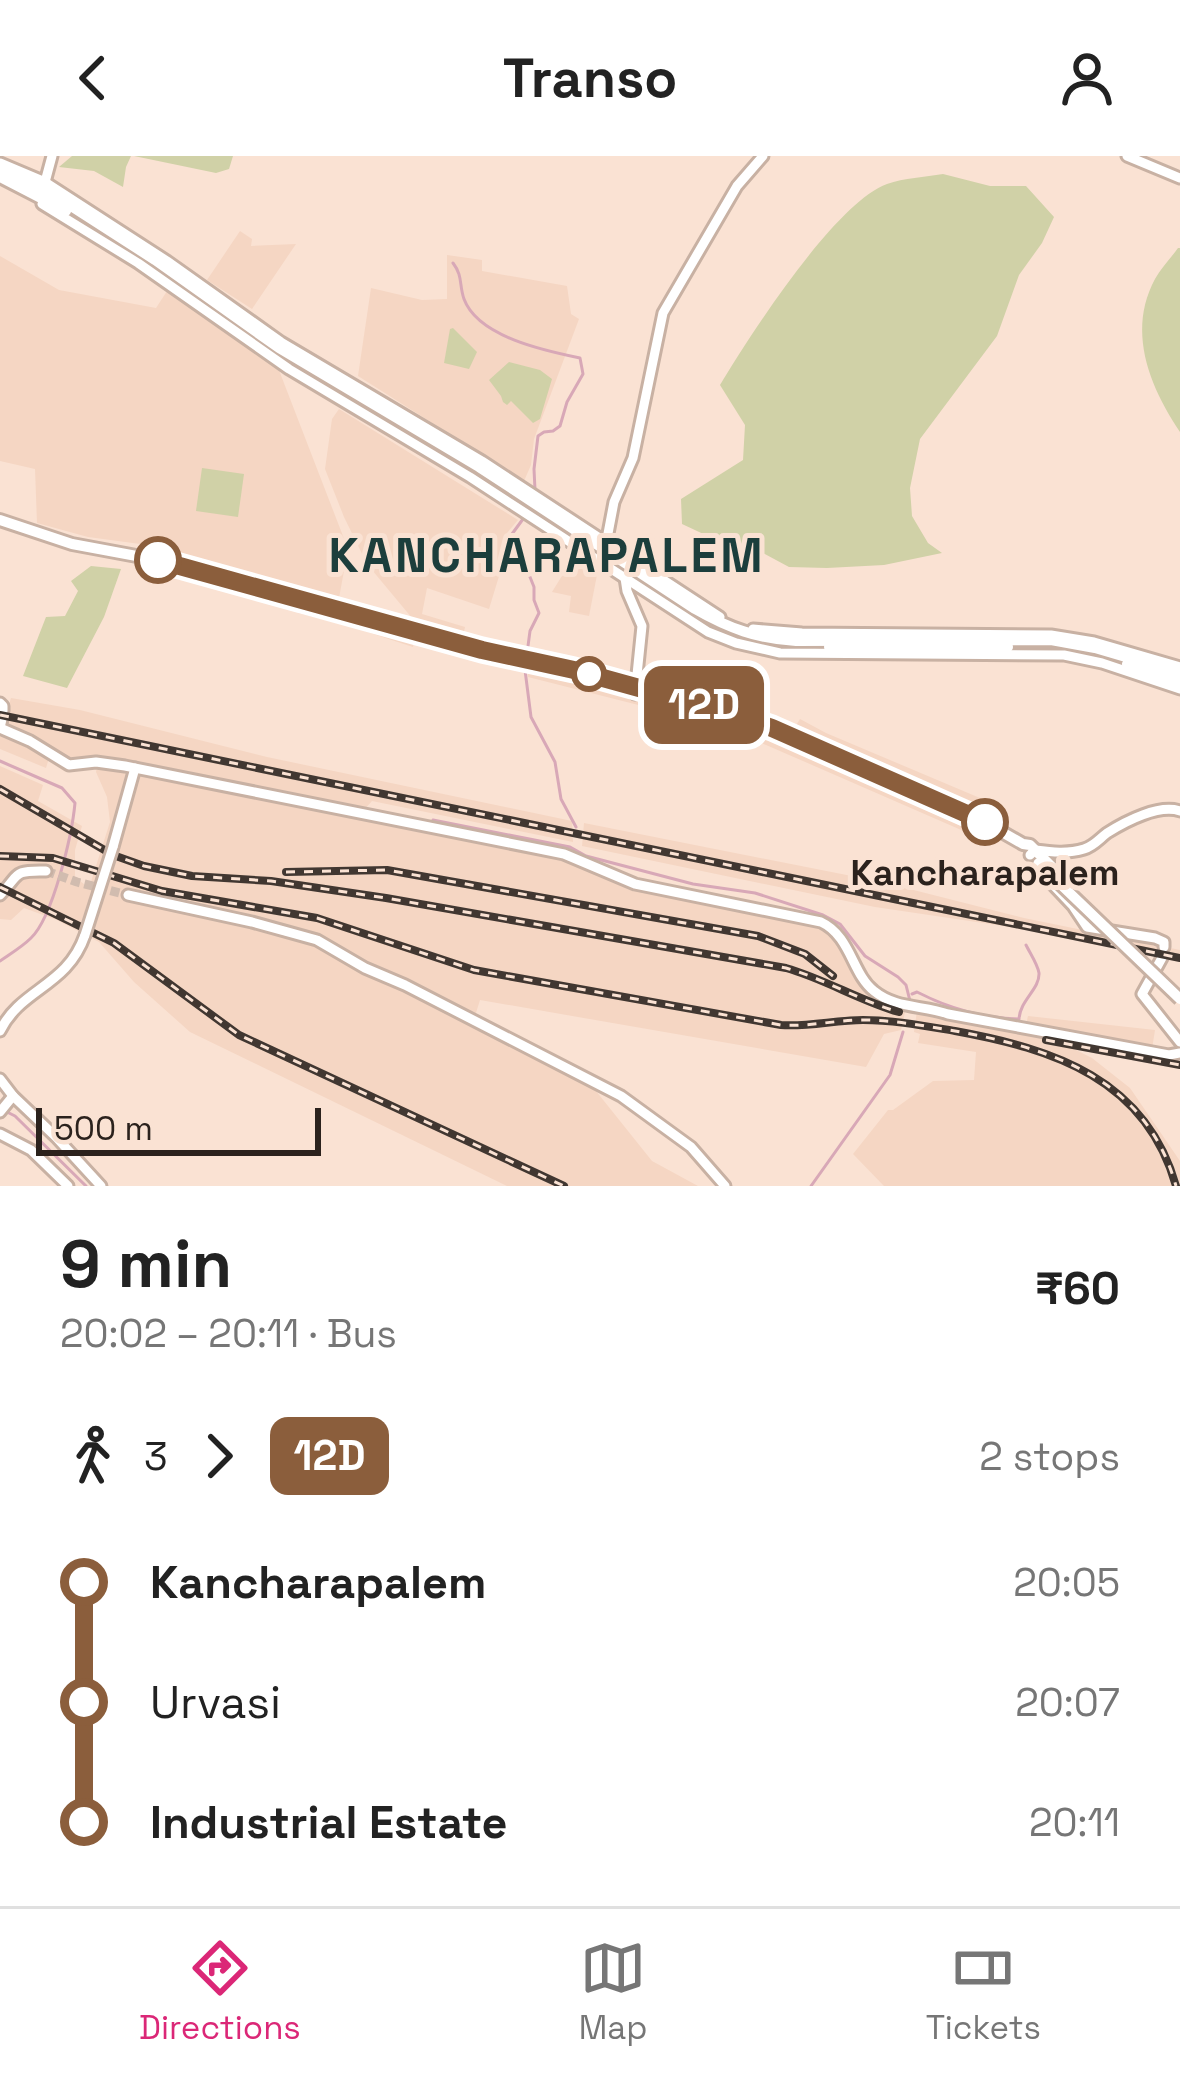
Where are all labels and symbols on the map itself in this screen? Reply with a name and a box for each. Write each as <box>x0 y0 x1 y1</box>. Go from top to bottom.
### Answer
district label: KANCHARAPALEM <box>328 525 766 586</box>
unlabelled marker <box>136 538 180 582</box>
unlabelled marker <box>573 658 605 690</box>
line badge: 12D <box>635 666 773 744</box>
marker: Kancharapalem <box>963 800 1007 844</box>
place label: Kancharapalem <box>850 850 1120 896</box>
scale bar <box>36 1102 321 1155</box>

